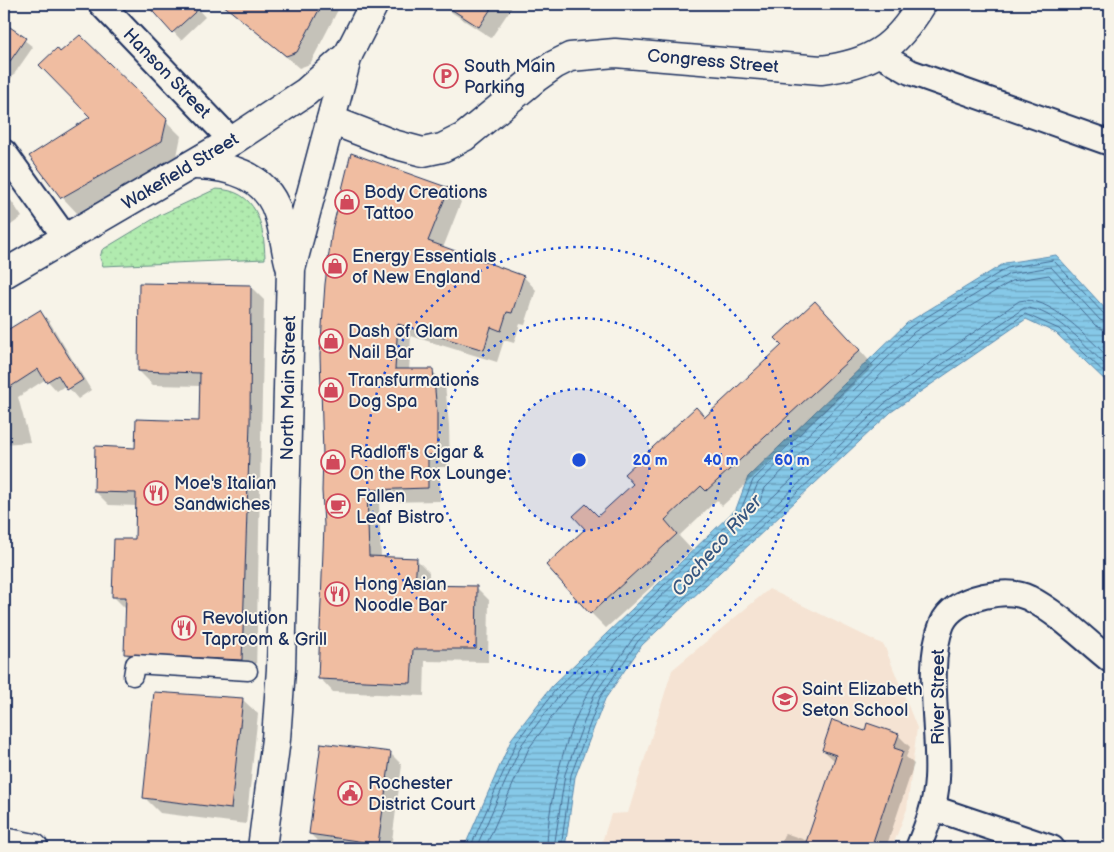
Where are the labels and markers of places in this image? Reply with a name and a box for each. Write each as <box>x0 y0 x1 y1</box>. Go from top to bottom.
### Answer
place label: South Main Parking <box>464 56 555 98</box>
parking icon: South Main Parking <box>433 63 459 89</box>
place label: Body Creations Tattoo <box>364 182 488 224</box>
shop icon: Body Creations Tattoo <box>334 189 360 215</box>
place label: Energy Essentials of New England <box>352 246 496 288</box>
shop icon: Energy Essentials of New England <box>322 253 348 279</box>
place label: Dash of Glam Nail Bar <box>348 321 458 363</box>
shop icon: Dash of Glam Nail Bar <box>318 328 344 354</box>
place label: Transfurmations Dog Spa <box>348 370 479 412</box>
shop icon: Transfurmations Dog Spa <box>318 377 344 403</box>
place label: Radloff's Cigar & On the Rox Lounge <box>350 442 507 484</box>
shop icon: Radloff's Cigar & On the Rox Lounge <box>320 449 346 475</box>
centre of rings <box>570 451 588 469</box>
place label: Moe's Italian Sandwiches <box>174 473 276 515</box>
restaurant icon: Moe's Italian Sandwiches <box>143 480 169 506</box>
place label: Fallen Leaf Bistro <box>356 486 444 528</box>
cafe icon: Fallen Leaf Bistro <box>325 493 351 519</box>
place label: Hong Asian Noodle Bar <box>354 574 447 616</box>
restaurant icon: Hong Asian Noodle Bar <box>324 581 350 607</box>
place label: Revolution Taproom & Grill <box>202 608 327 650</box>
restaurant icon: Revolution Taproom & Grill <box>171 615 197 641</box>
place label: Saint Elizabeth Seton School <box>802 679 923 721</box>
school or university icon: Saint Elizabeth Seton School <box>772 686 798 712</box>
place label: Rochester District Court <box>368 773 476 815</box>
public building icon: Rochester District Court <box>337 780 363 806</box>

